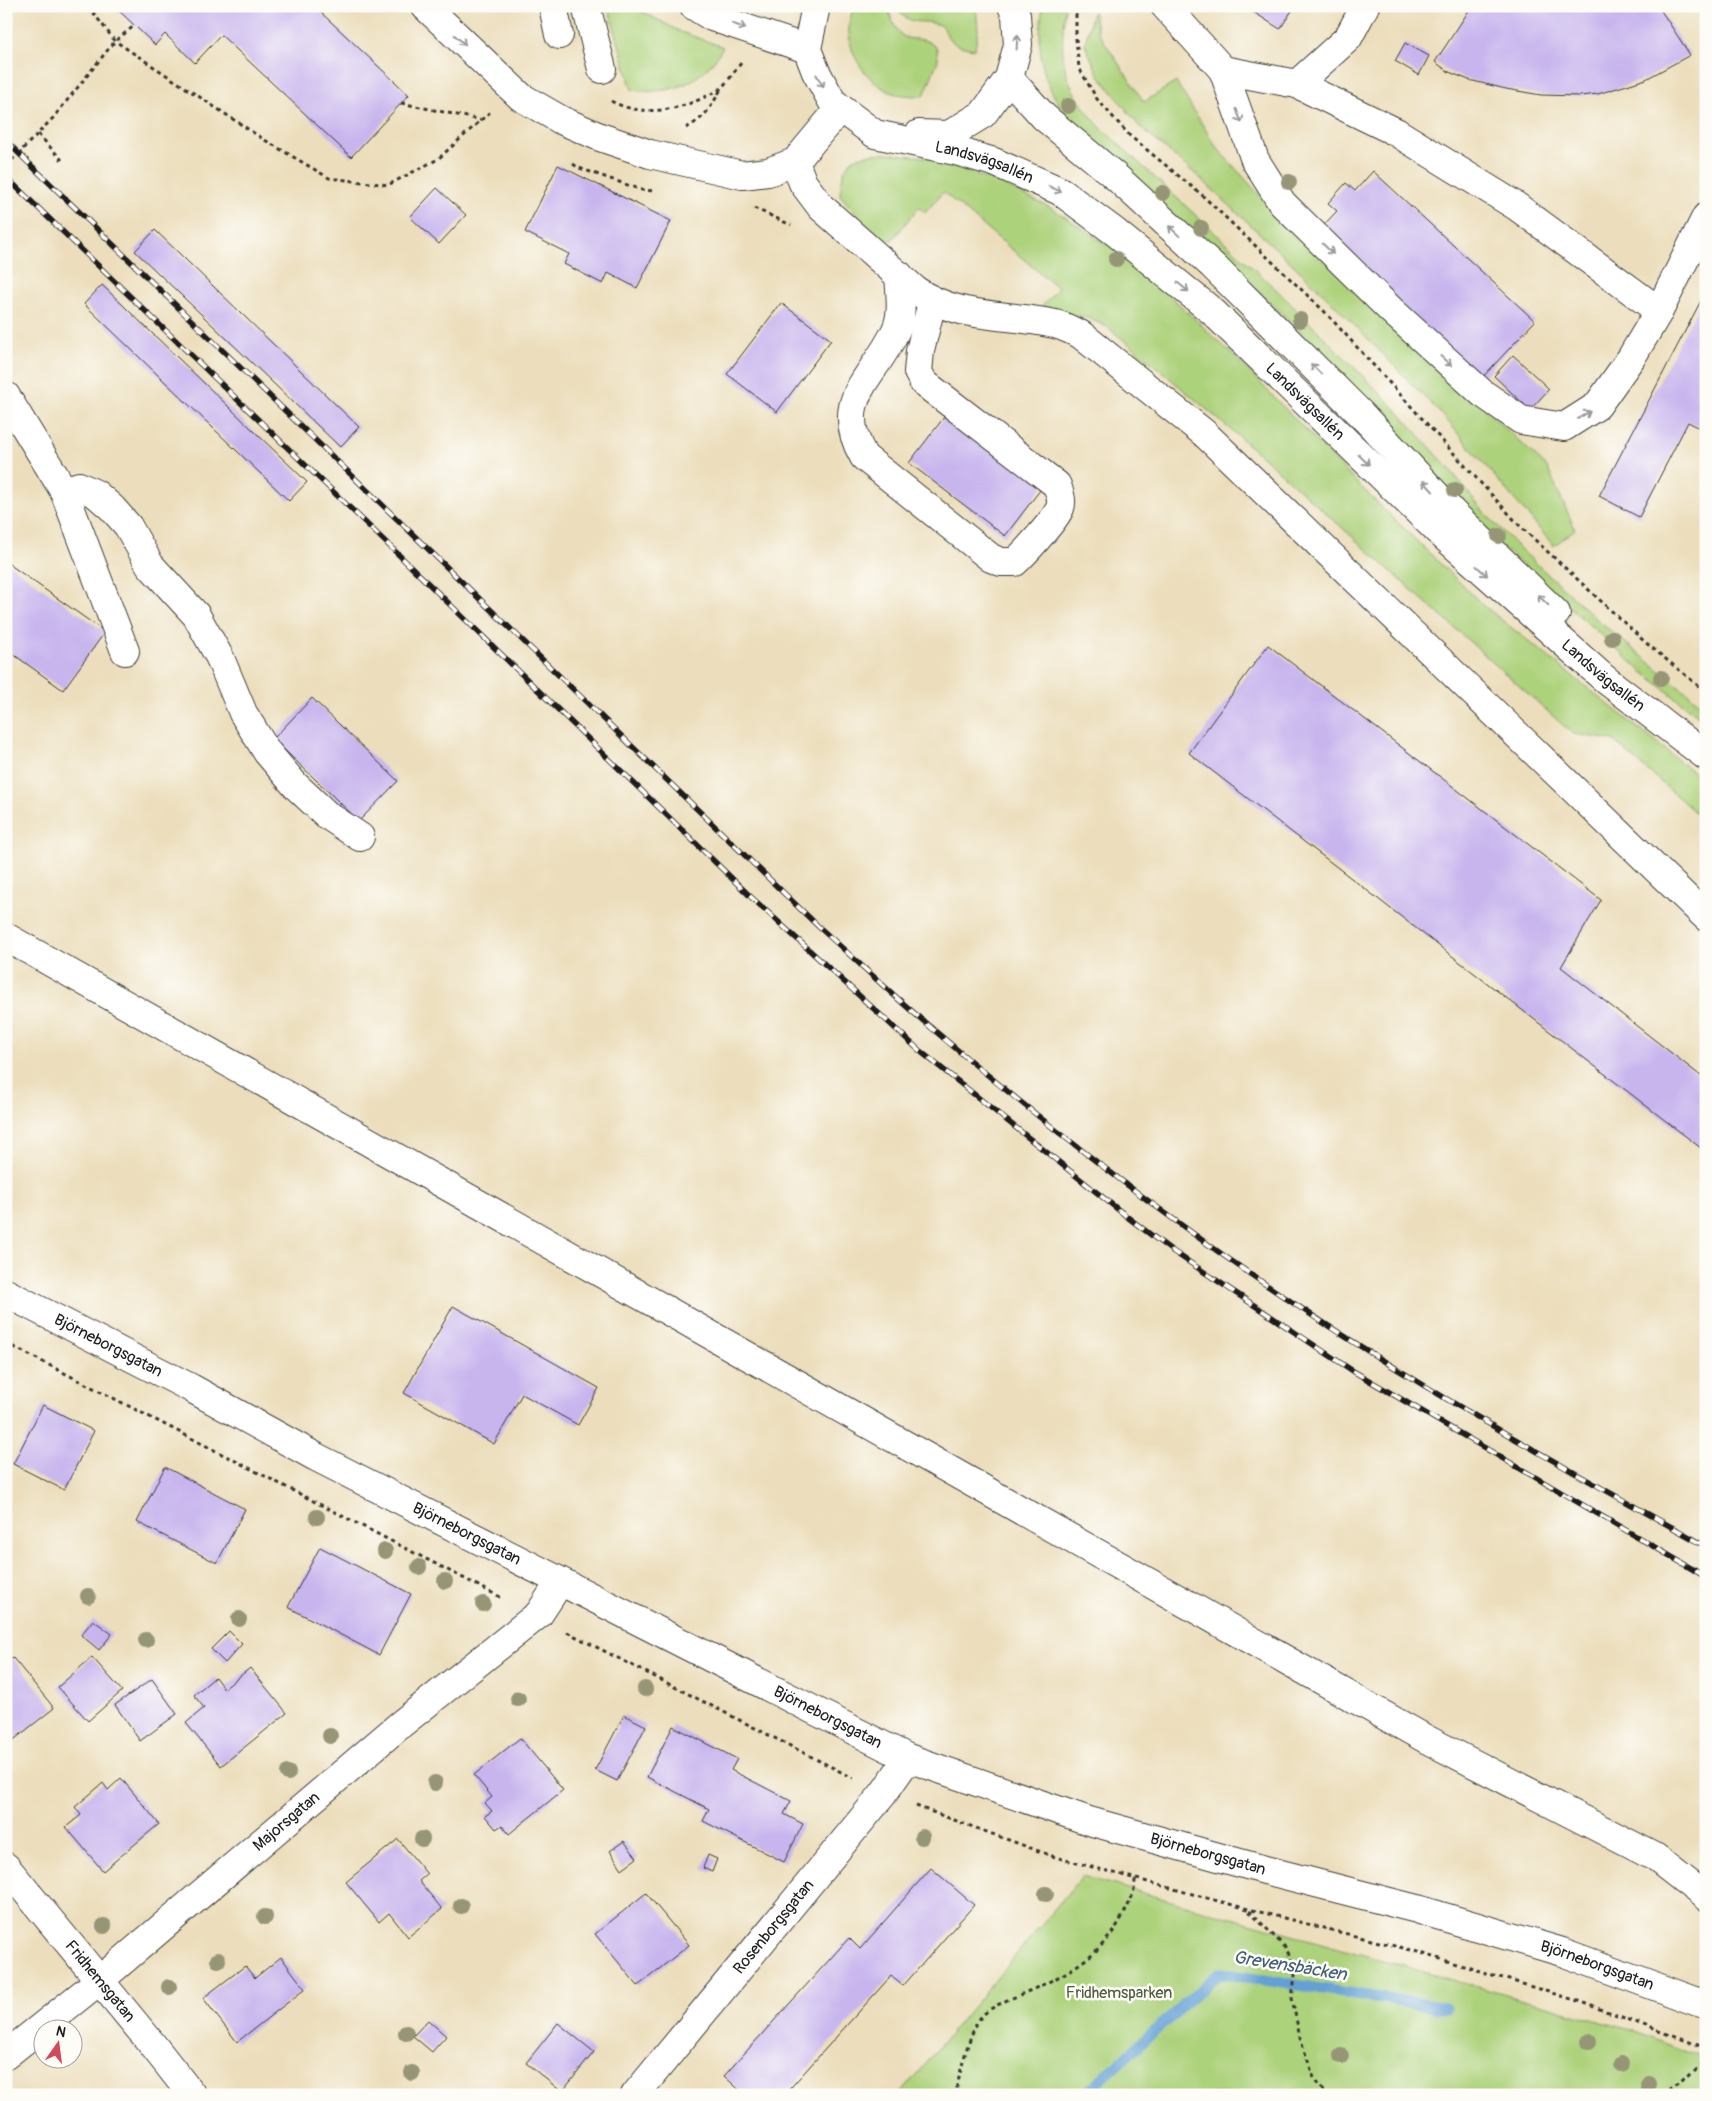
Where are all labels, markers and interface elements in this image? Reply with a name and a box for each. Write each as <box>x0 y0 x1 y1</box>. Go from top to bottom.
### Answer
one-way arrow <box>731 22 746 31</box>
one-way arrow <box>454 34 467 46</box>
one-way arrow <box>1012 35 1021 51</box>
one-way arrow <box>815 73 825 88</box>
one-way arrow <box>1235 108 1244 123</box>
street label: Landsvägsallén <box>933 137 1037 188</box>
one-way arrow <box>1047 184 1062 194</box>
one-way arrow <box>1168 225 1181 237</box>
one-way arrow <box>1322 243 1334 255</box>
one-way arrow <box>1177 282 1190 293</box>
one-way arrow <box>1440 355 1453 367</box>
street label: Landsvägsallén <box>1261 359 1349 445</box>
one-way arrow <box>1309 363 1322 375</box>
one-way arrow <box>1576 410 1590 420</box>
one-way arrow <box>1358 453 1370 465</box>
one-way arrow <box>1422 479 1434 492</box>
one-way arrow <box>1476 565 1489 577</box>
one-way arrow <box>1538 595 1550 607</box>
street label: Landsvägsallén <box>1557 635 1649 716</box>
street label: Björneborgsgatan <box>51 1309 166 1382</box>
street label: Björneborgsgatan <box>409 1498 524 1570</box>
street label: Björneborgsgatan <box>770 1681 885 1753</box>
street label: Majorsgatan <box>249 1787 324 1856</box>
street label: Björneborgsgatan <box>1148 1829 1268 1880</box>
street label: Rosenborgsgatan <box>729 1875 818 1978</box>
street label: Fridhemsgatan <box>61 1936 140 2026</box>
street label: Björneborgsgatan <box>1538 1936 1657 1995</box>
water label: Grevensbäcken <box>1232 1946 1349 1986</box>
park label: Fridhemsparken <box>1066 1983 1172 2003</box>
north arrow <box>32 2018 82 2068</box>
text: N <box>54 2022 68 2041</box>

